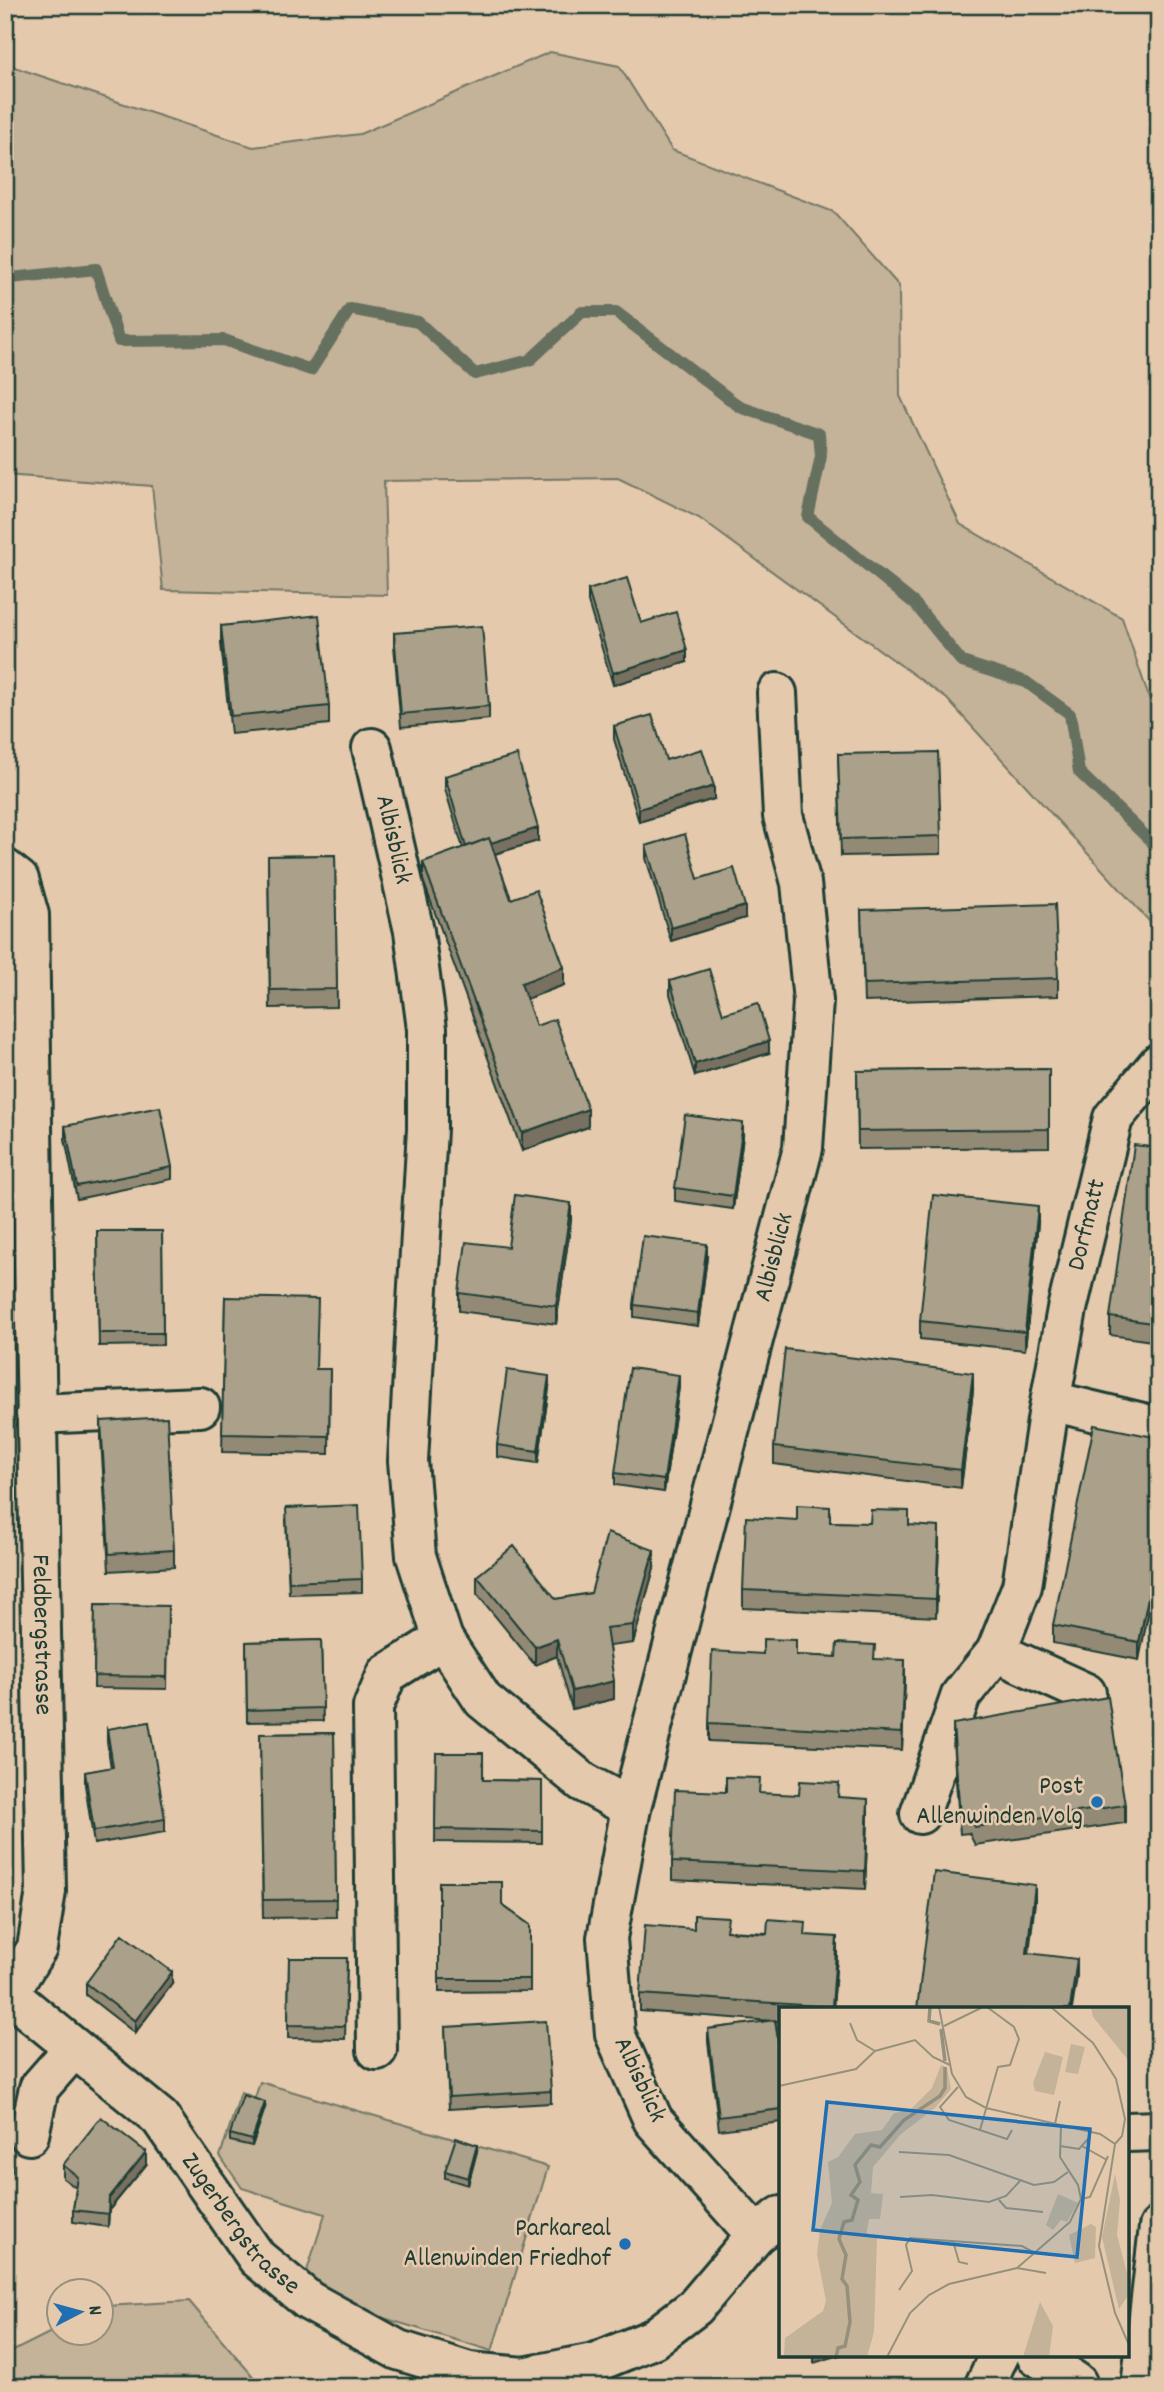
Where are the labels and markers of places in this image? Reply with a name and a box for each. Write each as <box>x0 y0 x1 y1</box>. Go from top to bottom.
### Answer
place label: Post Allenwinden Volg <box>916 1769 1083 1836</box>
marker: Post Allenwinden Volg <box>1089 1794 1105 1810</box>
place label: Parkareal Allenwinden Friedhof <box>404 2211 612 2278</box>
marker: Parkareal Allenwinden Friedhof <box>617 2236 633 2252</box>

